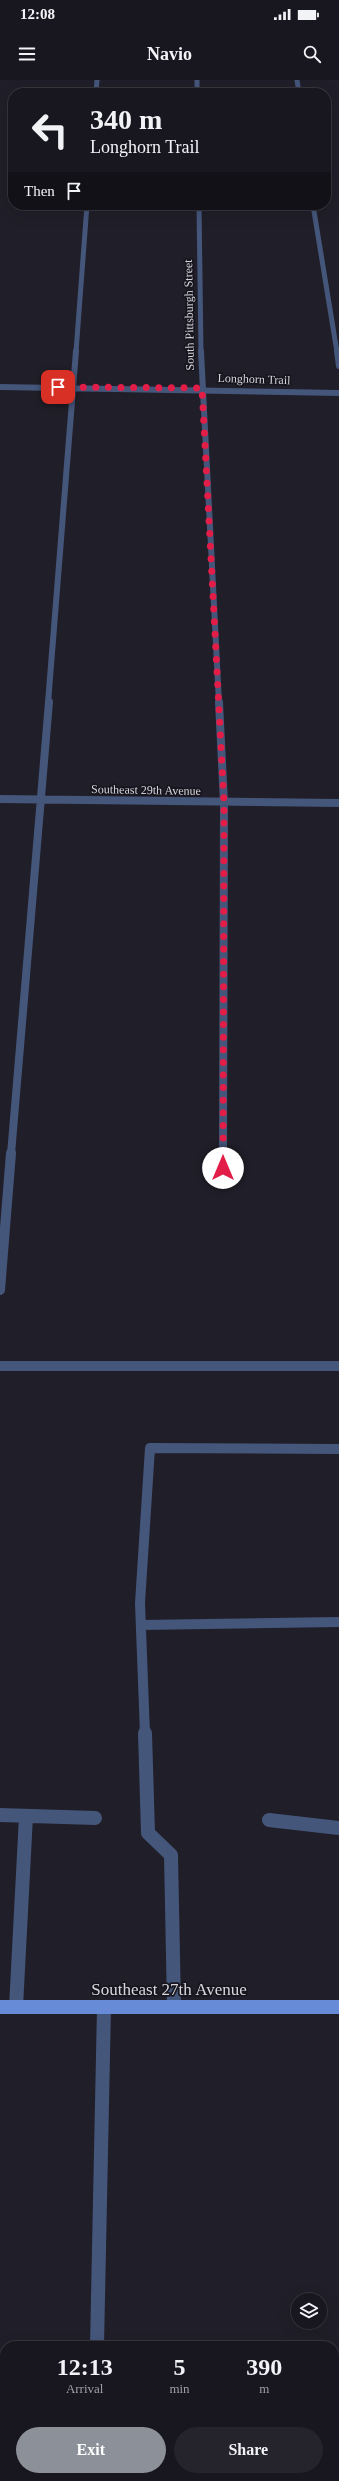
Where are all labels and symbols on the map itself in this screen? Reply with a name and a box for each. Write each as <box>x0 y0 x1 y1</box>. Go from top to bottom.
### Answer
street label: South Pittsburgh Street <box>181 259 197 371</box>
pin <box>41 370 75 404</box>
street label: Longhorn Trail <box>217 371 291 387</box>
street label: Southeast 29th Avenue <box>91 782 201 798</box>
position arrow <box>202 1147 244 1189</box>
street label: Southeast 27th Avenue <box>91 1980 247 1999</box>

